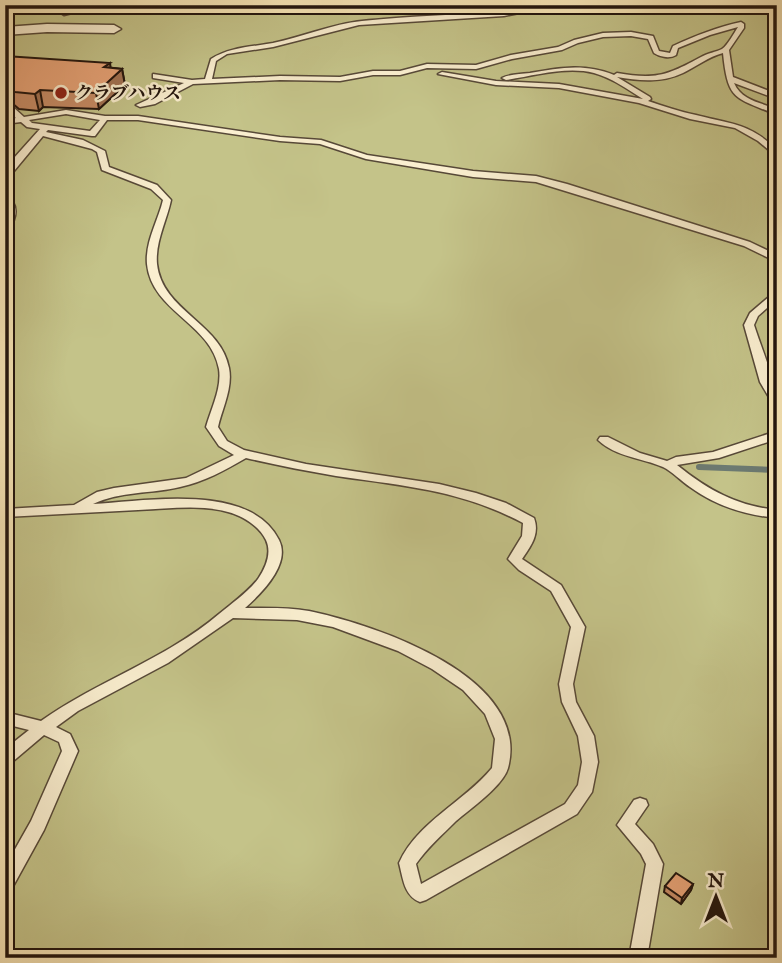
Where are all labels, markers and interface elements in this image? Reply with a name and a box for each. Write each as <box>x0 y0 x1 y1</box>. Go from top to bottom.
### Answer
place label: クラブハウス <box>75 83 181 106</box>
marker: クラブハウス <box>53 85 69 101</box>
north arrow <box>680 862 750 932</box>
text: N <box>707 870 725 894</box>

